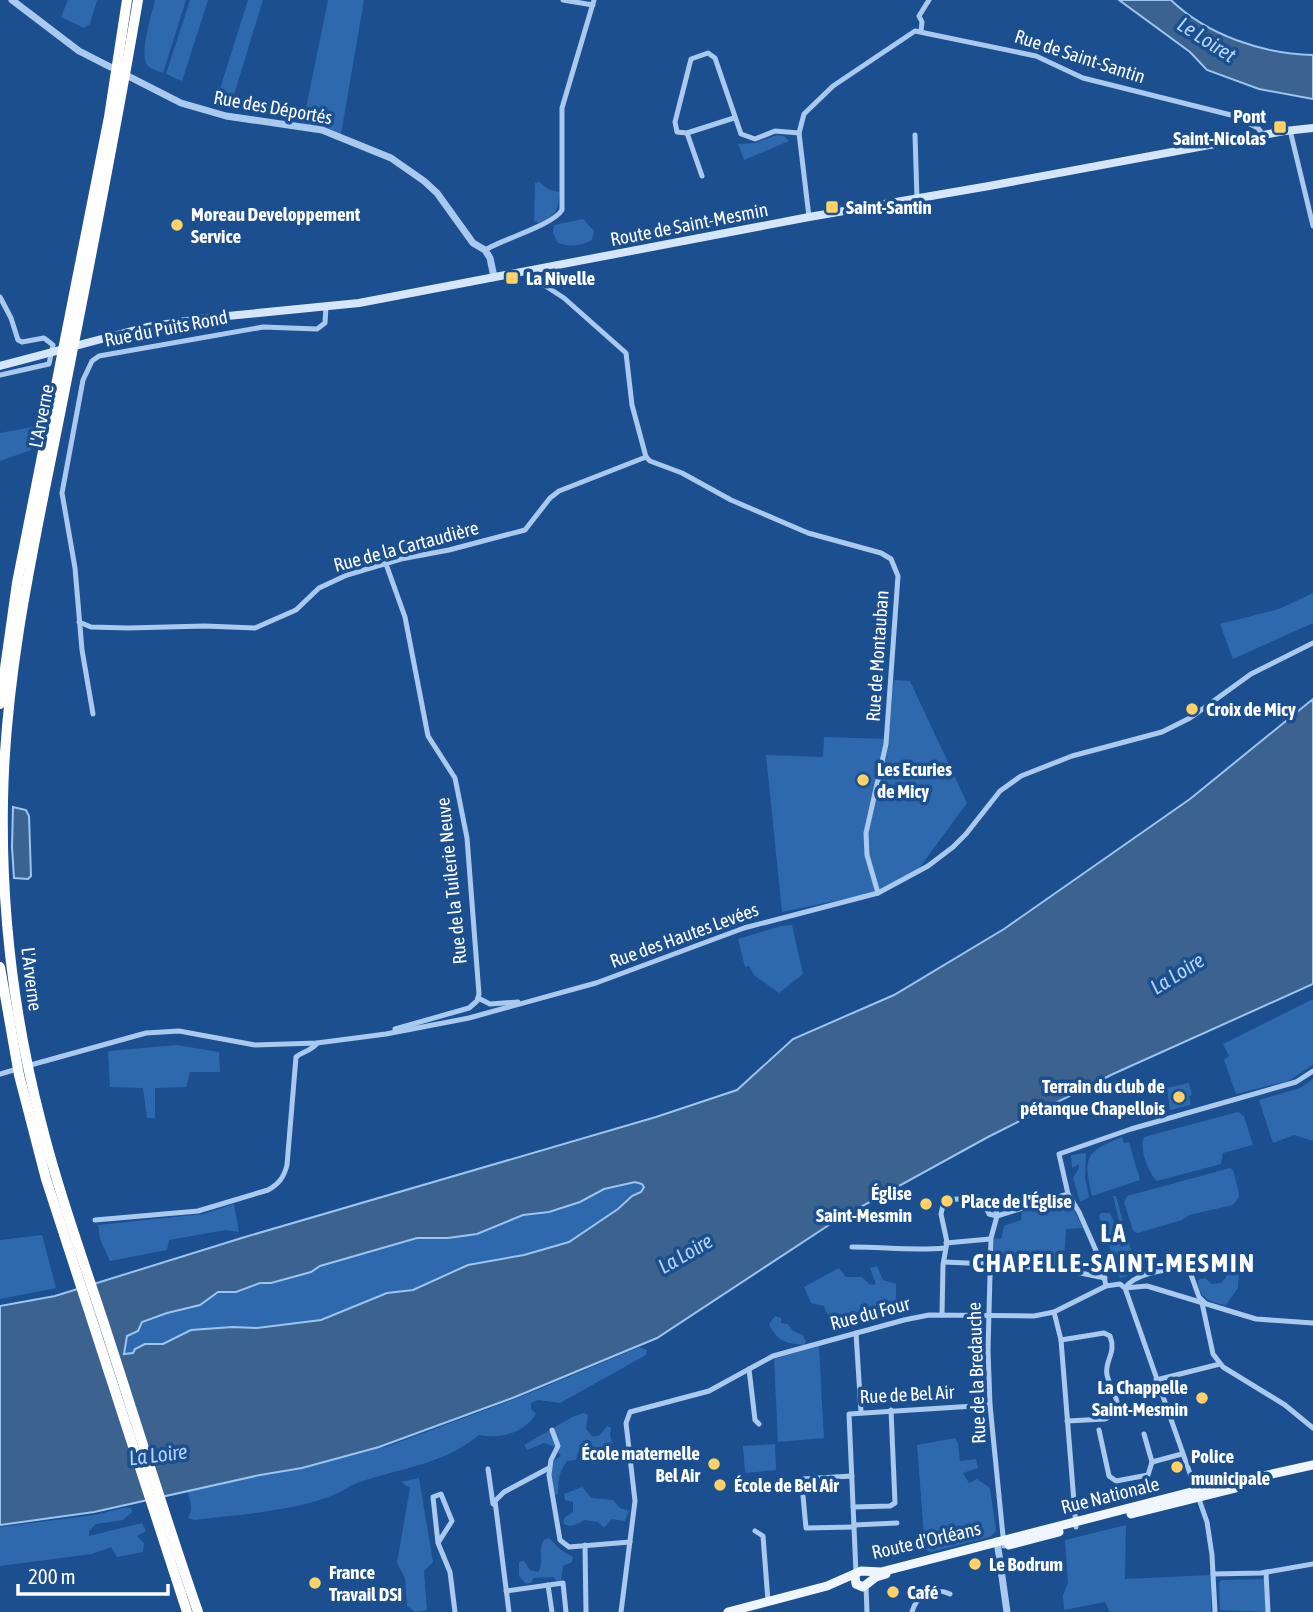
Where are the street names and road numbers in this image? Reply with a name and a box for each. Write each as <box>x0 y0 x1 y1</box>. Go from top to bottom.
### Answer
street label: Rue de Saint-Santin <box>1012 25 1148 87</box>
street label: Rue des Déportés <box>212 86 334 128</box>
street label: Route de Saint-Mesmin <box>608 198 770 250</box>
street label: Rue du Puits Rond <box>103 305 229 351</box>
street label: L'Arverne <box>24 382 58 450</box>
street label: Rue de la Cartaudière <box>331 516 481 576</box>
street label: Rue de Montauban <box>861 590 893 722</box>
street label: Rue de la Tuilerie Neuve <box>431 797 471 965</box>
street label: Rue des Hautes Levées <box>607 898 762 972</box>
street label: L'Arverne <box>17 946 47 1012</box>
street label: Rue du Four <box>828 1292 913 1334</box>
street label: Rue de la Bredauche <box>963 1302 989 1444</box>
street label: Rue de Bel Air <box>859 1381 955 1407</box>
street label: Rue Nationale <box>1059 1472 1161 1518</box>
street label: Route d'Orléans <box>869 1517 983 1563</box>

